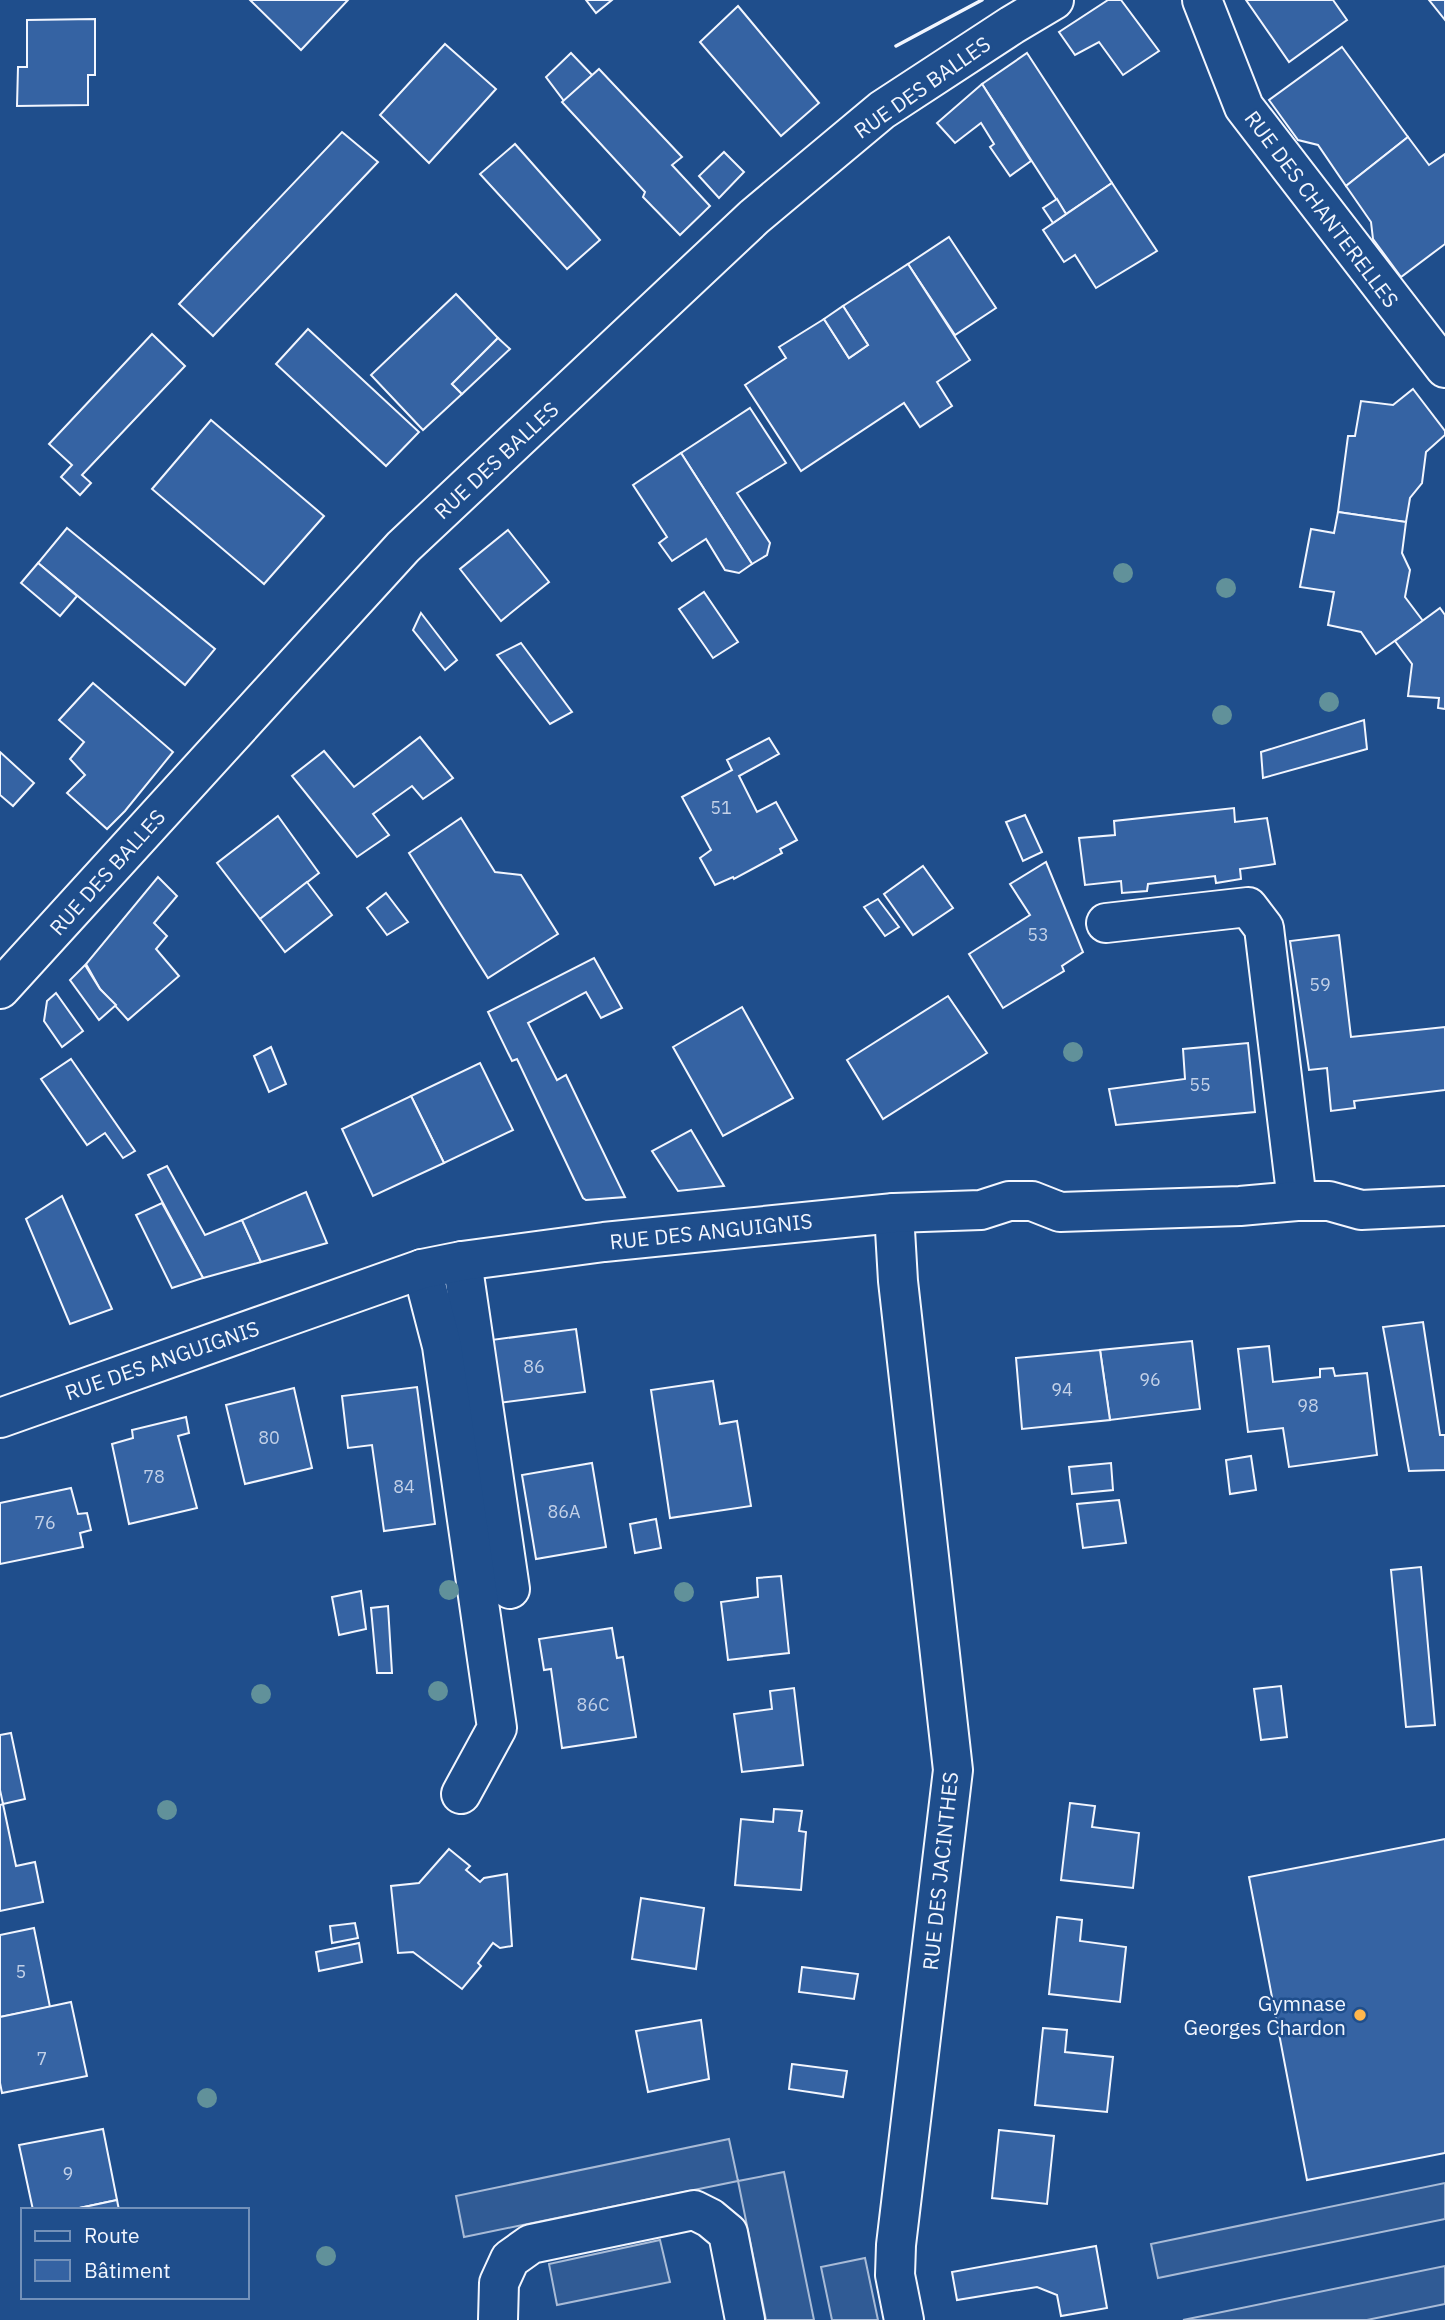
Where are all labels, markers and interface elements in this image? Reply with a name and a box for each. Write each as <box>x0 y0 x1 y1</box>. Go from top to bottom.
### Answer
street label: RUE DES BALLES <box>848 29 996 145</box>
street label: RUE DES CHANTERELLES <box>1239 105 1405 313</box>
street label: RUE DES BALLES <box>428 395 564 525</box>
house number: 51 <box>710 796 732 819</box>
street label: RUE DES BALLES <box>43 803 171 941</box>
house number: 53 <box>1027 923 1049 946</box>
house number: 59 <box>1309 973 1331 996</box>
house number: 55 <box>1189 1073 1211 1096</box>
street label: RUE DES ANGUIGNIS <box>608 1206 814 1256</box>
street label: RUE DES ANGUIGNIS <box>61 1314 263 1406</box>
house number: 86 <box>523 1355 545 1378</box>
house number: 96 <box>1139 1368 1161 1391</box>
house number: 94 <box>1051 1378 1073 1401</box>
house number: 98 <box>1297 1394 1319 1417</box>
house number: 80 <box>258 1426 280 1449</box>
house number: 78 <box>143 1465 165 1488</box>
house number: 84 <box>393 1475 415 1498</box>
house number: 86A <box>547 1500 581 1523</box>
house number: 76 <box>34 1511 56 1534</box>
house number: 86C <box>577 1693 609 1716</box>
street label: RUE DES JACINTHES <box>916 1770 964 1972</box>
house number: 5 <box>16 1960 26 1983</box>
place label: Gymnase Georges Chardon <box>1184 1989 1346 2041</box>
marker: Gymnase Georges Chardon <box>1352 2007 1368 2023</box>
house number: 7 <box>37 2047 47 2070</box>
house number: 9 <box>63 2162 73 2185</box>
legend <box>21 2208 248 2299</box>
text: Route <box>84 2221 140 2249</box>
text: Bâtiment <box>84 2256 171 2284</box>

